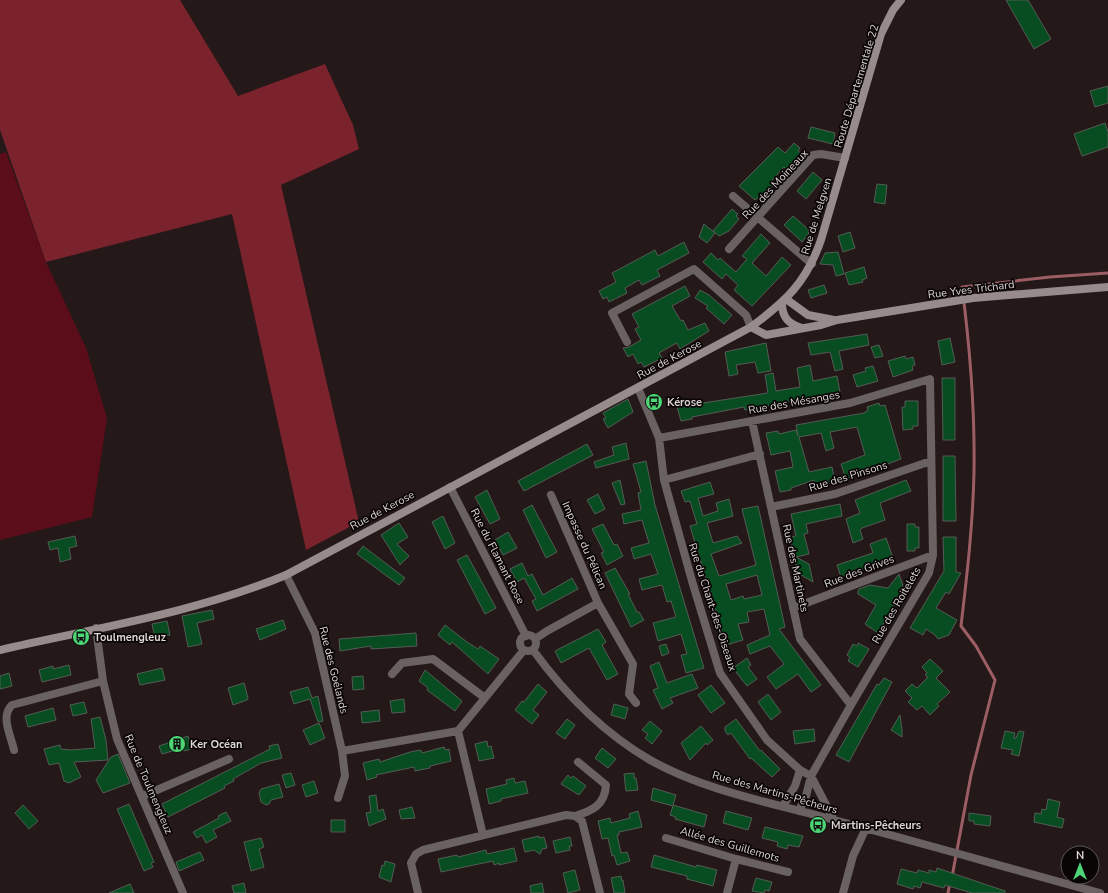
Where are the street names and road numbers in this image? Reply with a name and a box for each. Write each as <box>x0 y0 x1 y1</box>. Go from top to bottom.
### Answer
street label: Route Départementale 22 <box>831 23 882 150</box>
street label: Rue des Moineaux <box>739 146 812 223</box>
street label: Rue de Melgven <box>798 176 835 257</box>
street label: Rue Yves Trichard <box>927 277 1015 302</box>
street label: Rue de Kerose <box>634 336 704 383</box>
street label: Rue des Mésanges <box>747 387 841 418</box>
street label: Rue des Pinsons <box>807 457 889 496</box>
street label: Rue de Kerose <box>347 487 417 534</box>
street label: Impasse du Pélican <box>558 499 611 591</box>
street label: Rue du Flamant Rose <box>467 506 528 607</box>
street label: Rue des Martinets <box>779 523 812 614</box>
street label: Rue du Chant-des-Oiseaux <box>685 541 740 673</box>
street label: Rue des Grives <box>822 551 896 592</box>
street label: Rue des Roitelets <box>868 564 925 646</box>
street label: Rue des Goélands <box>315 625 352 715</box>
street label: Rue de Toulmengleuz <box>121 732 176 836</box>
street label: Rue des Martins-Pêcheurs <box>710 767 839 818</box>
street label: Allée des Guillemots <box>678 823 781 866</box>

